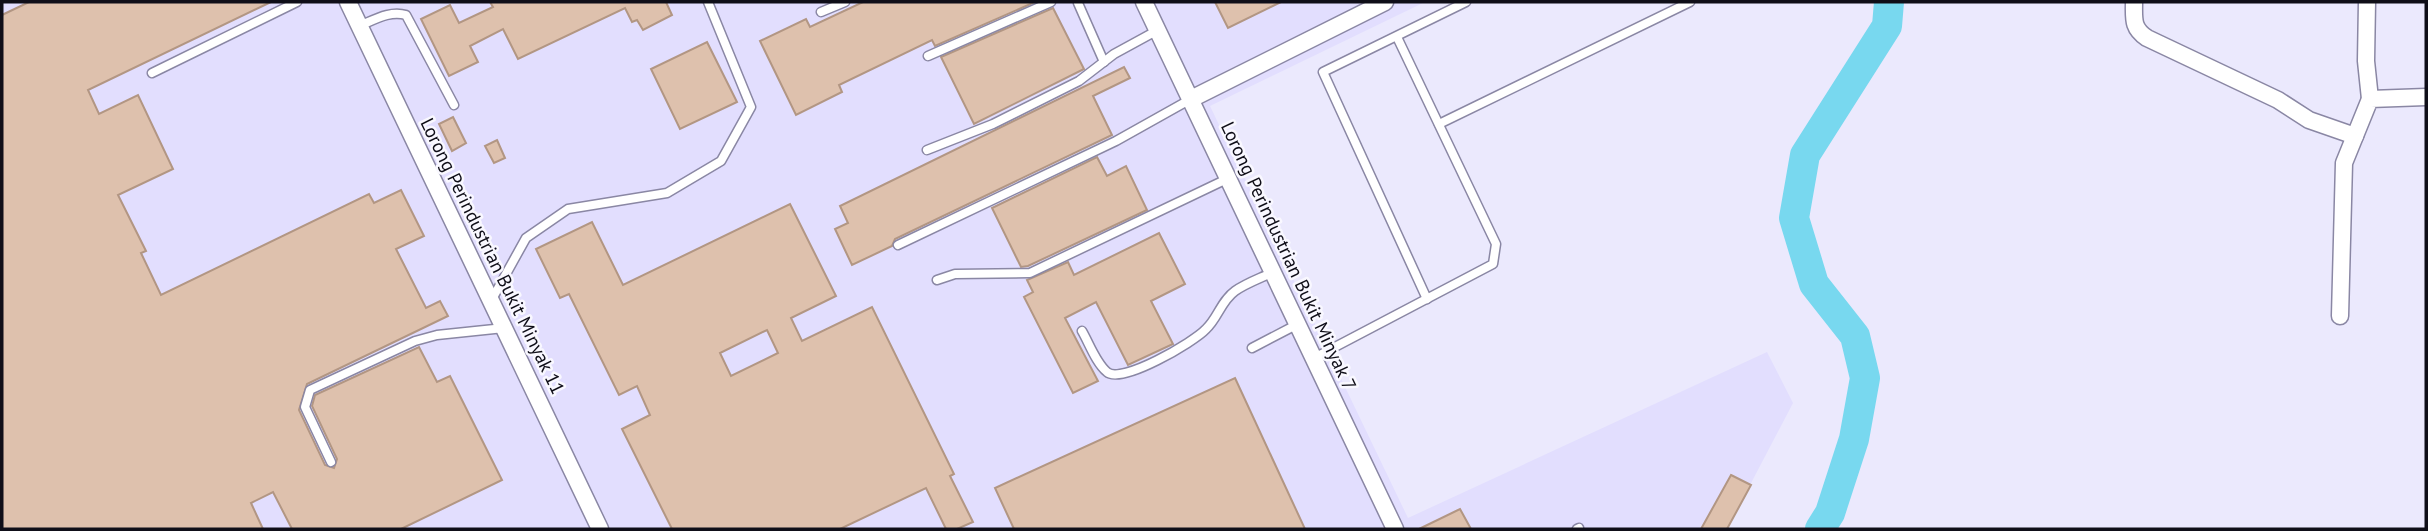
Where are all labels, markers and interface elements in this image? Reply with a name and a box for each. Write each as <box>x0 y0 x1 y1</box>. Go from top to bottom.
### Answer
street label: Lorong Perindustrian Bukit Minyak 11 <box>416 114 570 398</box>
street label: Lorong Perindustrian Bukit Minyak 7 <box>1216 118 1362 394</box>

